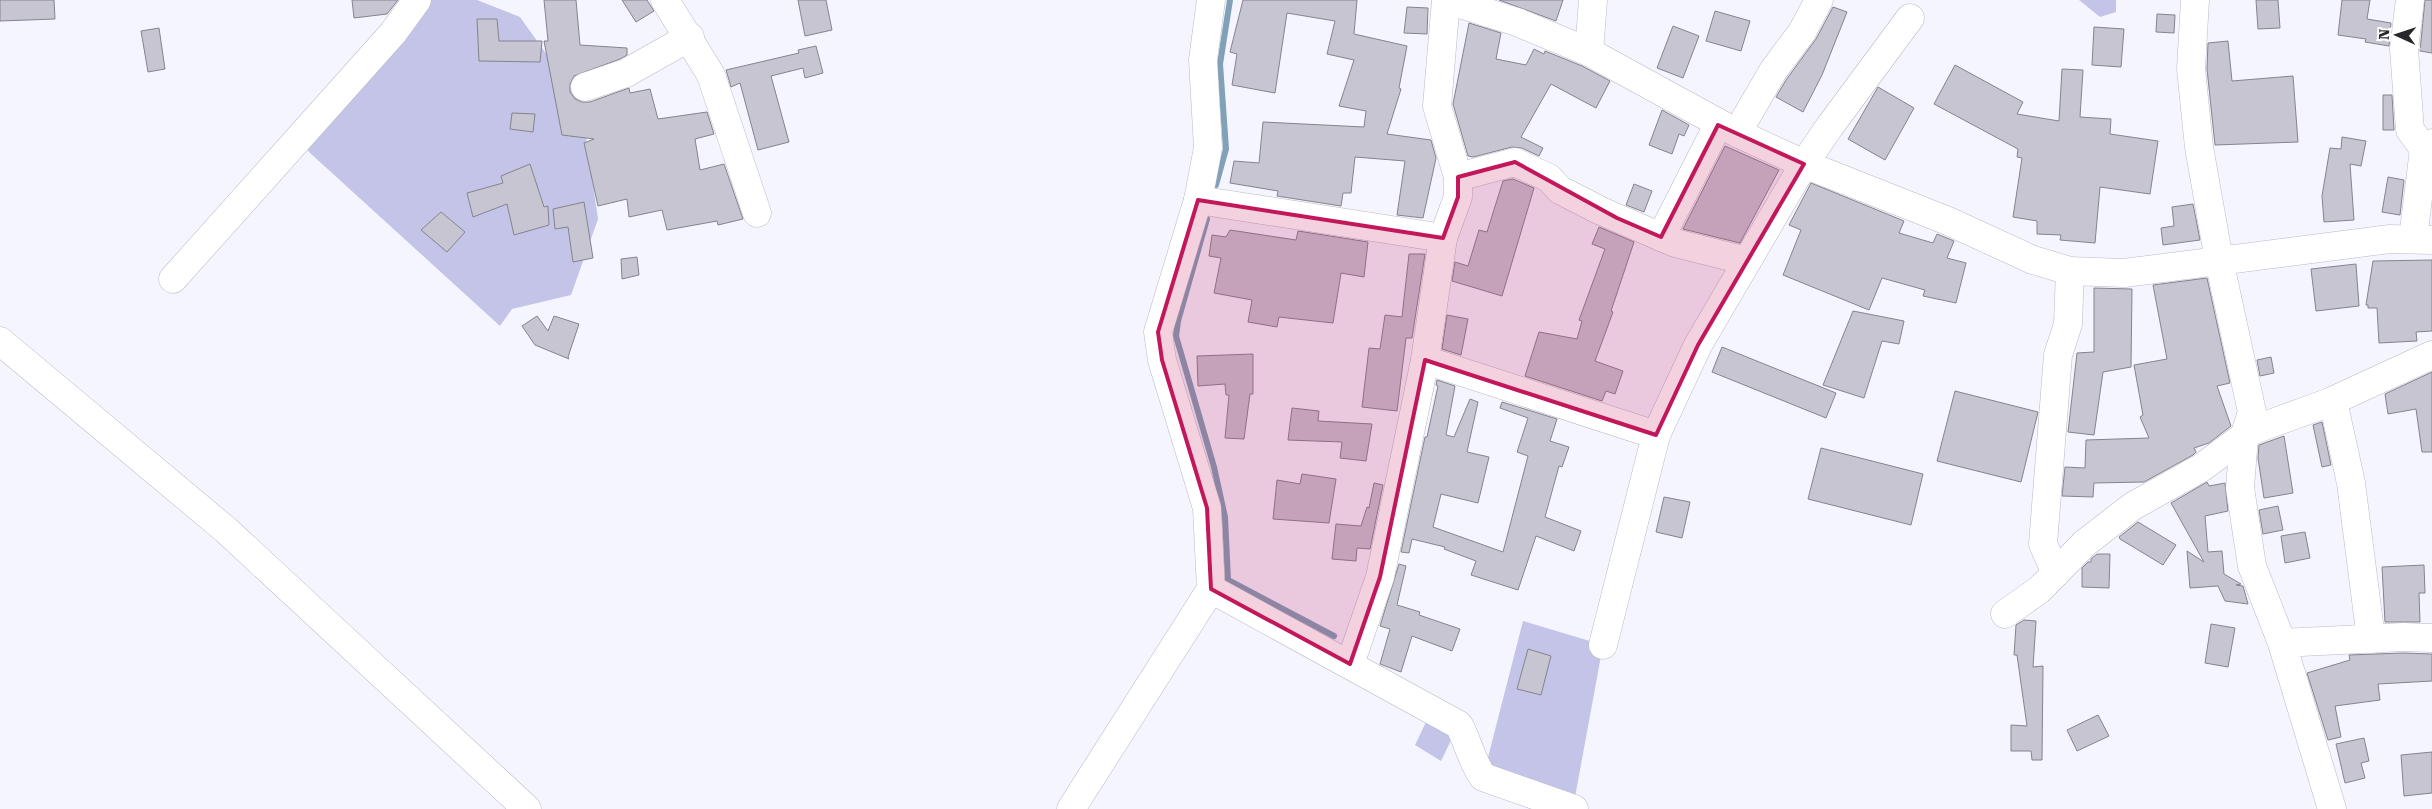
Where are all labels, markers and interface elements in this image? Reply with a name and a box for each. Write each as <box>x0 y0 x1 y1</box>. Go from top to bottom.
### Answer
north arrow <box>2372 10 2422 60</box>
text: N <box>2376 28 2392 40</box>

